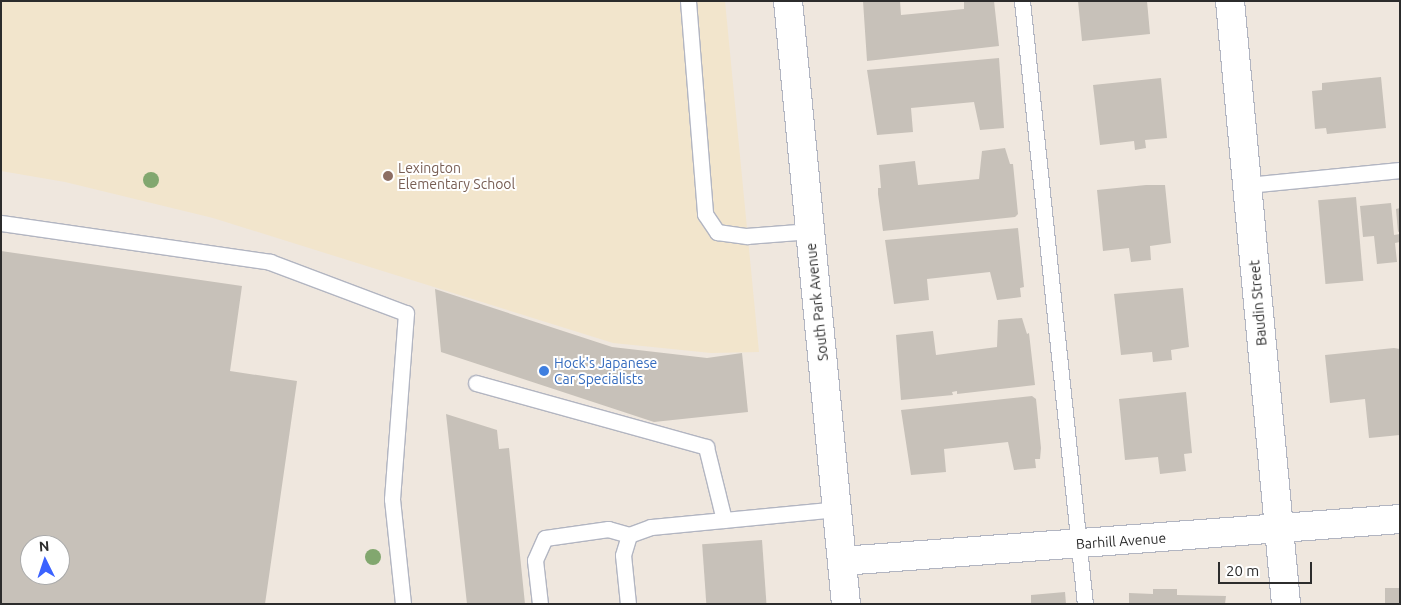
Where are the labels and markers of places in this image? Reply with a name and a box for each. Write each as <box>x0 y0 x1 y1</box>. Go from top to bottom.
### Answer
place label: Lexington Elementary School <box>398 160 515 192</box>
marker: Lexington Elementary School <box>382 170 394 182</box>
place label: Hock's Japanese Car Specialists <box>554 355 657 388</box>
marker: Hock's Japanese Car Specialists <box>538 365 550 377</box>

